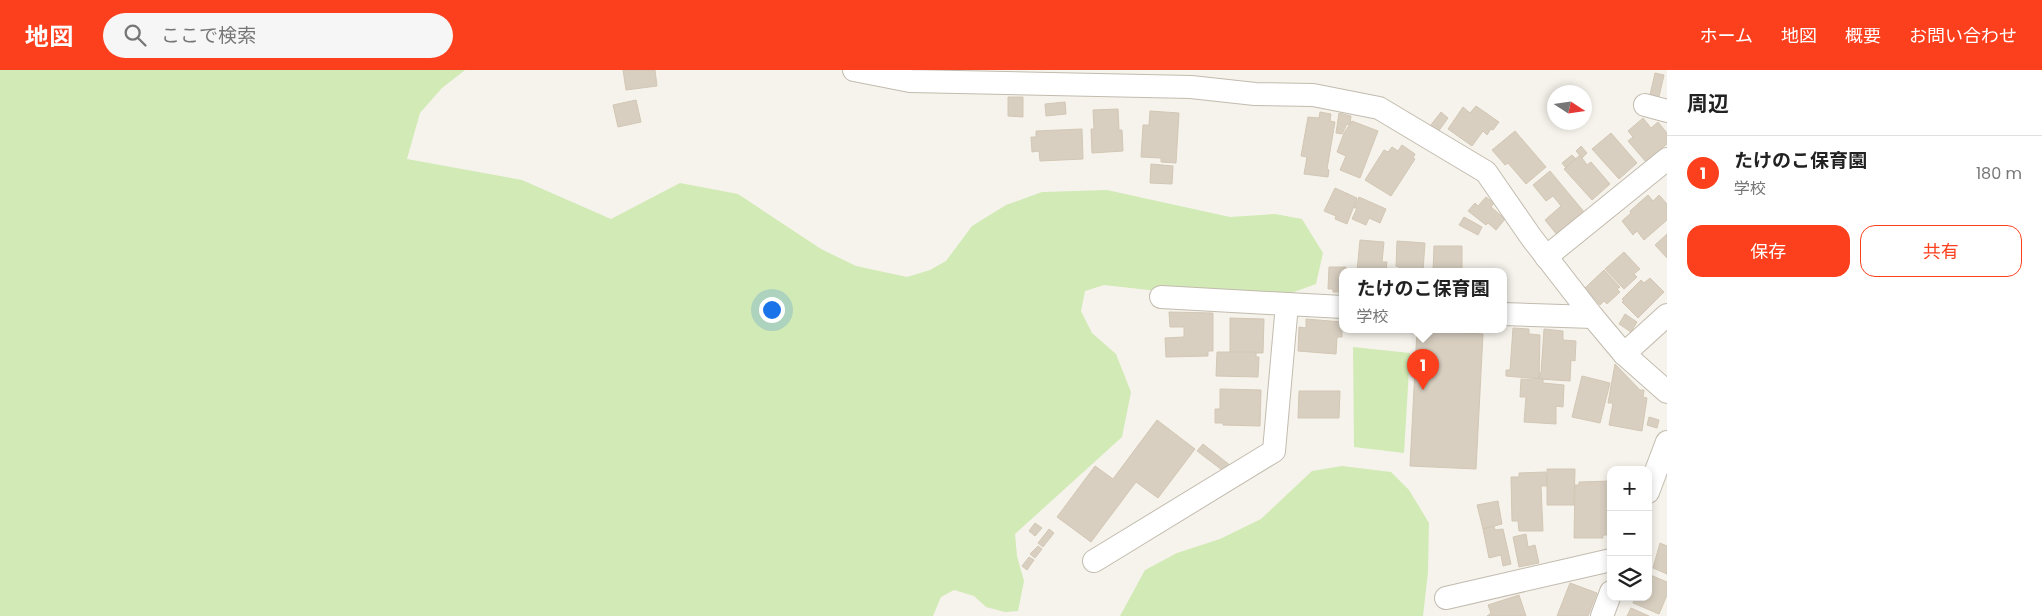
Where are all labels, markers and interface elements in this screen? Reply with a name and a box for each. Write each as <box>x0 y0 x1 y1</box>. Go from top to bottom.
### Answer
search box <box>103 13 453 58</box>
text: 地図 <box>25 20 73 53</box>
icon: search <box>121 21 149 49</box>
text: ここで検索 <box>161 22 256 49</box>
text: ホーム <box>1700 23 1753 48</box>
text: 地図 <box>1781 23 1817 48</box>
text: 概要 <box>1845 23 1881 48</box>
text: お問い合わせ <box>1909 23 2017 48</box>
north arrow <box>1547 85 1592 130</box>
text: 周辺 <box>1687 89 1729 118</box>
text: たけのこ保育園 <box>1734 147 1867 174</box>
text: 1 <box>1700 162 1706 185</box>
text: 180 m <box>1976 162 2022 185</box>
text: 学校 <box>1734 177 1766 200</box>
button: 保存 <box>1687 225 1850 277</box>
button: 共有 <box>1860 225 2022 277</box>
popup <box>1339 268 1507 333</box>
text: たけのこ保育園 <box>1356 275 1490 302</box>
your location <box>759 297 785 323</box>
text: 学校 <box>1356 305 1389 328</box>
pin: 1 <box>1407 349 1439 390</box>
map controls <box>1607 466 1652 601</box>
button: + <box>1607 466 1652 511</box>
button: − <box>1607 511 1652 556</box>
button: layers <box>1607 556 1652 601</box>

